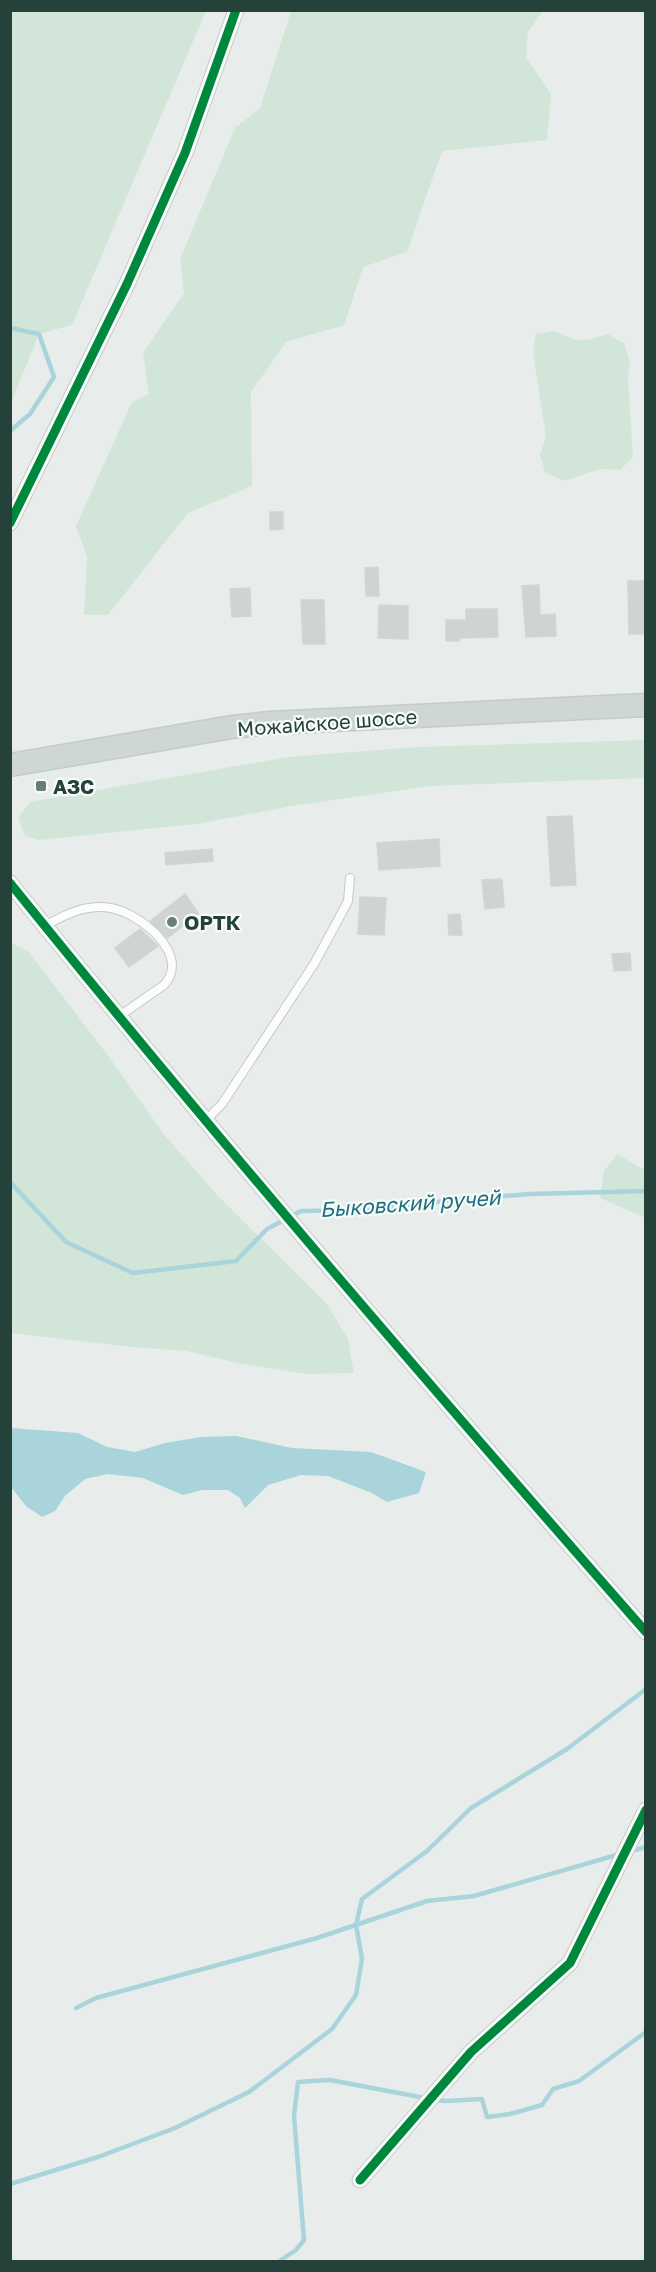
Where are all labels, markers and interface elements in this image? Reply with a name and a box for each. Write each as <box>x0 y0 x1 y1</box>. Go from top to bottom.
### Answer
street label: Можайское шоссе <box>236 704 418 740</box>
place label: АЗС <box>53 774 94 798</box>
marker: АЗС <box>34 779 48 793</box>
place label: ОРТК <box>184 910 241 934</box>
marker: ОРТК <box>165 915 179 929</box>
water label: Быковский ручей <box>319 1184 502 1222</box>

